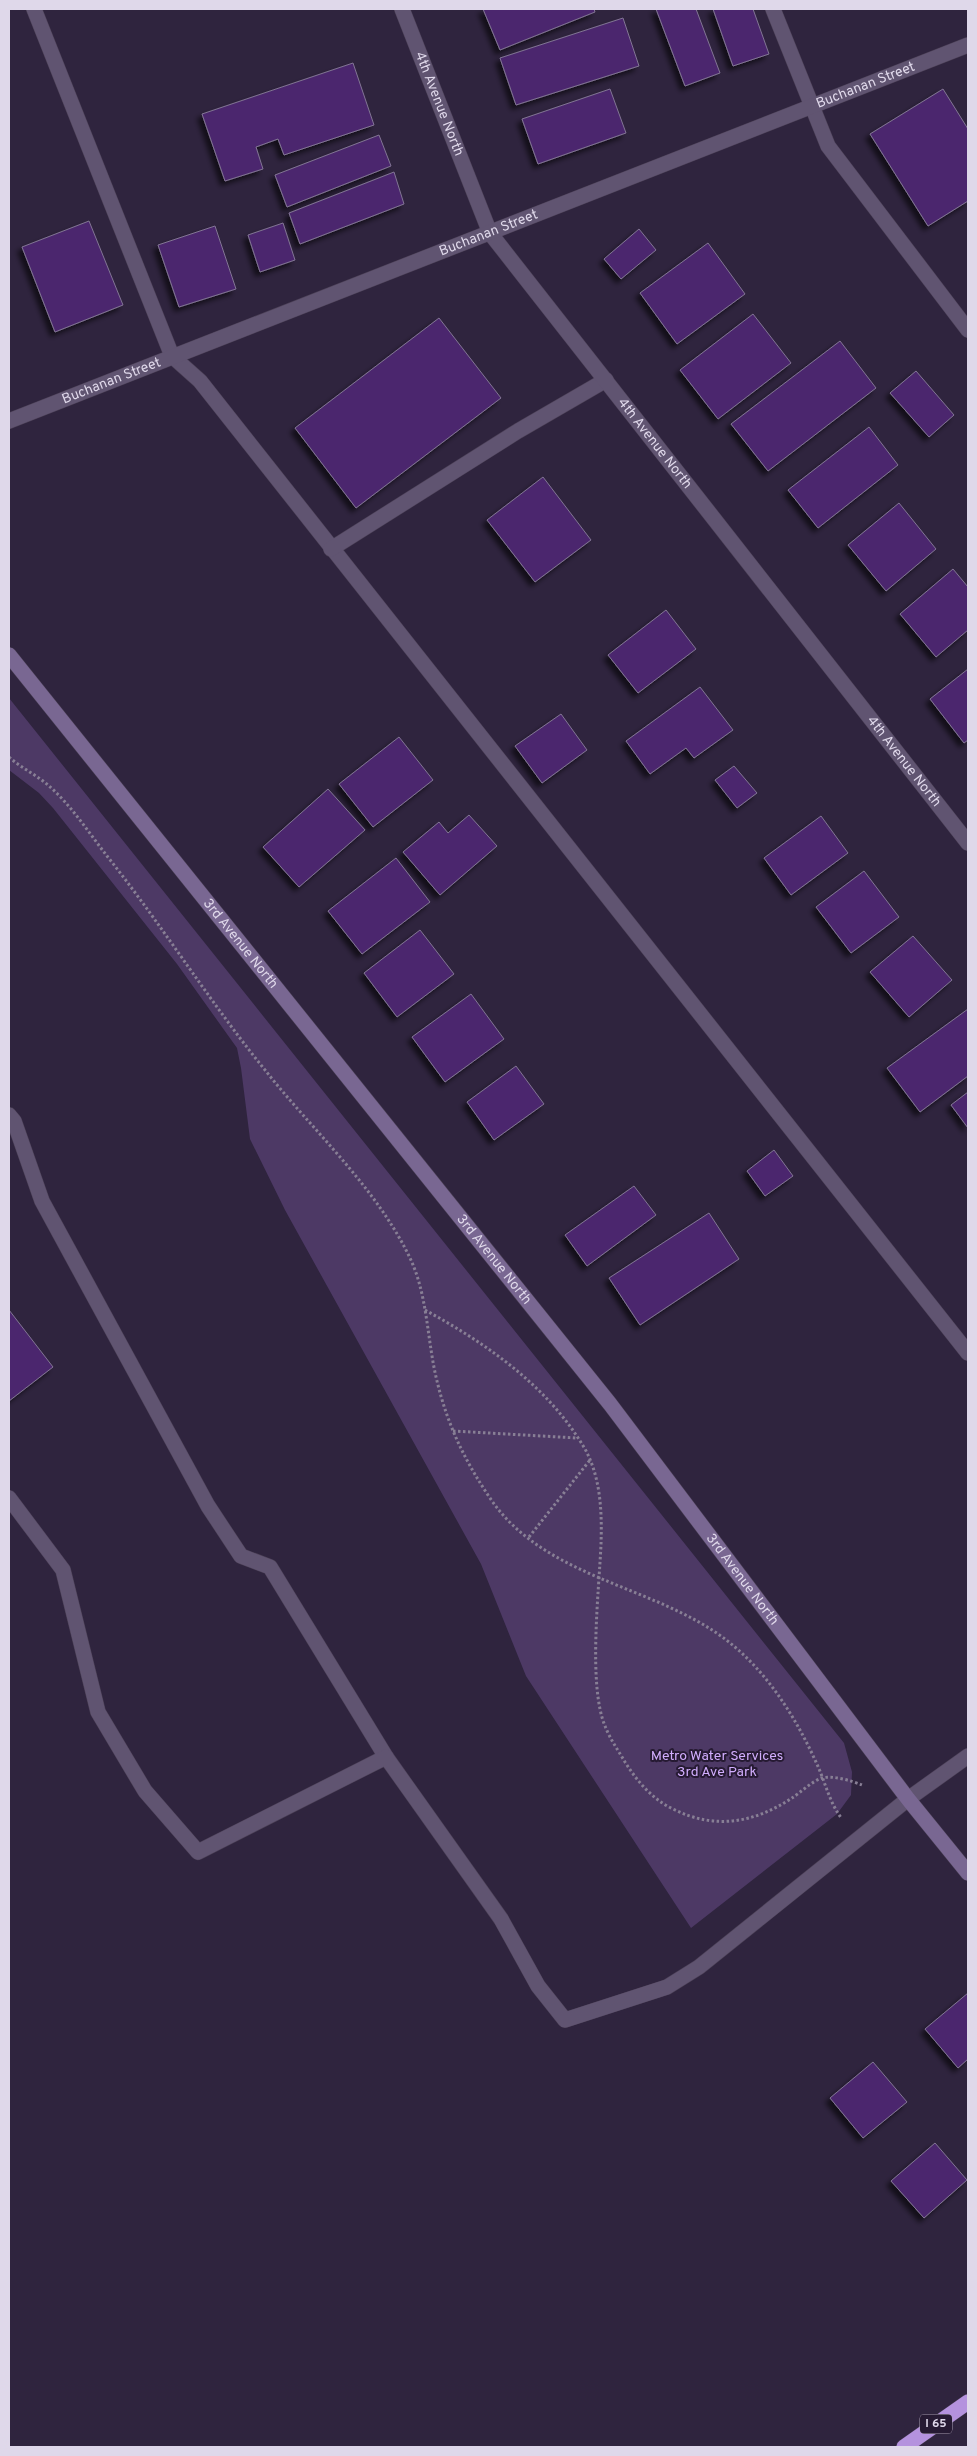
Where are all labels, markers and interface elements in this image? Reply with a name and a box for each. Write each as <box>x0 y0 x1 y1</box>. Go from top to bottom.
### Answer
street label: 4th Avenue North <box>411 49 467 159</box>
street label: Buchanan Street <box>814 58 917 112</box>
street label: Buchanan Street <box>437 206 540 260</box>
street label: Buchanan Street <box>60 354 163 408</box>
street label: 4th Avenue North <box>614 395 696 492</box>
street label: 4th Avenue North <box>863 713 945 810</box>
street label: 3rd Avenue North <box>199 895 282 992</box>
street label: 3rd Avenue North <box>453 1211 535 1308</box>
street label: 3rd Avenue North <box>702 1530 782 1629</box>
park label: Metro Water Services 3rd Ave Park <box>651 1748 783 1781</box>
road number: I 65 <box>920 2414 952 2434</box>

